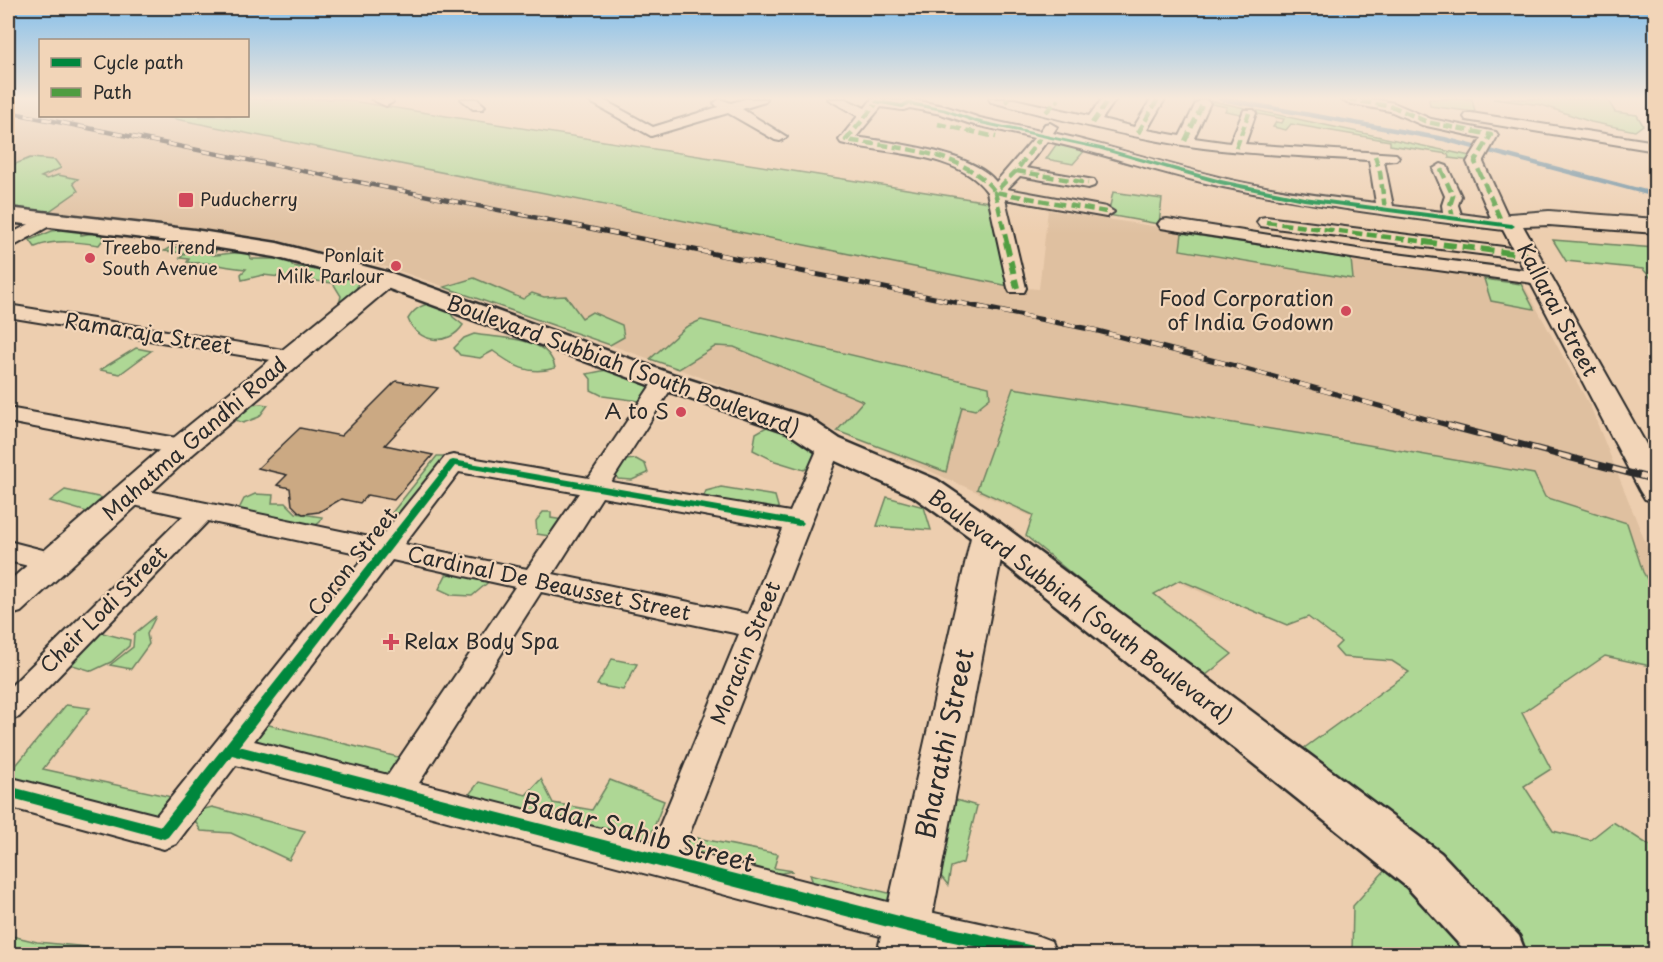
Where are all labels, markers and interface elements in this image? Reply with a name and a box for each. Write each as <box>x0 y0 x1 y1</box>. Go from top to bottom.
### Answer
legend <box>39 39 249 117</box>
text: Cycle path <box>93 48 184 75</box>
text: Path <box>93 78 132 105</box>
place label: Puducherry <box>200 185 298 212</box>
marker: Puducherry <box>177 191 195 209</box>
place label: Treebo Trend South Avenue <box>102 233 218 281</box>
street label: Kallarai Street <box>1510 236 1608 382</box>
place label: Ponlait Milk Parlour <box>276 241 385 289</box>
marker: Treebo Trend South Avenue <box>83 251 97 265</box>
marker: Ponlait Milk Parlour <box>389 259 403 273</box>
place label: Food Corporation of India Godown <box>1159 281 1334 337</box>
street label: Boulevard Subbiah (South Boulevard) <box>443 285 805 443</box>
street label: Ramaraja Street <box>62 303 234 361</box>
marker: Food Corporation of India Godown <box>1339 304 1353 318</box>
street label: Mahatma Gandhi Road <box>94 348 293 527</box>
place label: A to S <box>604 394 669 426</box>
marker: A to S <box>674 405 688 419</box>
street label: Boulevard Subbiah (South Boulevard) <box>922 480 1240 731</box>
street label: Coron Street <box>298 499 404 622</box>
street label: Cardinal De Beausset Street <box>405 536 694 628</box>
street label: Cheir Lodi Street <box>31 537 174 680</box>
street label: Moracin Street <box>701 576 788 729</box>
place label: Relax Body Spa <box>404 624 559 656</box>
marker: Relax Body Spa <box>382 633 400 651</box>
street label: Bharathi Street <box>904 645 983 842</box>
street label: Badar Sahib Street <box>517 782 759 881</box>

